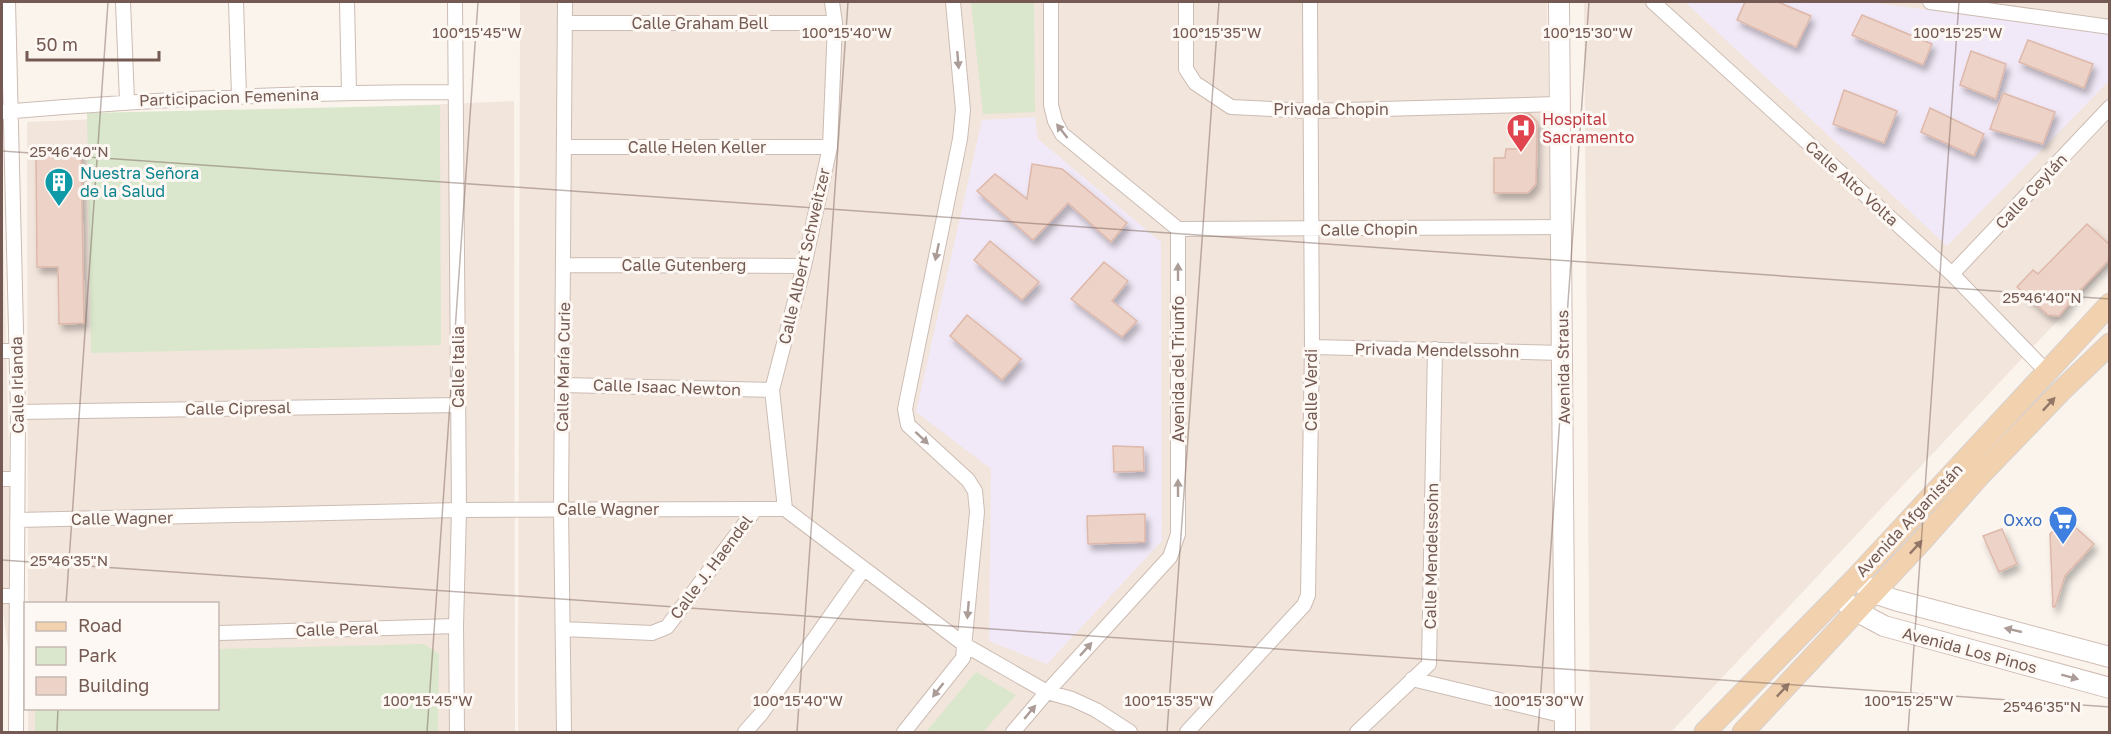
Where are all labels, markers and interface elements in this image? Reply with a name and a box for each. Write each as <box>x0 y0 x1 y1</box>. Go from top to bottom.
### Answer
street label: Calle Graham Bell <box>632 13 768 33</box>
text: 100°15'45"W <box>432 23 522 41</box>
text: 100°15'40"W <box>802 23 892 41</box>
text: 100°15'35"W <box>1172 23 1262 41</box>
text: 100°15'30"W <box>1543 23 1633 41</box>
text: 100°15'25"W <box>1914 23 2002 41</box>
scale bar <box>27 24 159 62</box>
text: 50 m <box>36 33 78 55</box>
one-way arrow <box>953 50 963 69</box>
street label: Participacion Femenina <box>139 84 319 110</box>
street label: Privada Chopin <box>1273 99 1389 119</box>
place label: Hospital Sacramento <box>1542 109 1634 147</box>
hospital icon: Hospital Sacramento <box>1505 112 1537 154</box>
one-way arrow <box>1056 123 1069 139</box>
street label: Calle Alto Volta <box>1801 136 1903 230</box>
street label: Calle Helen Keller <box>628 137 766 157</box>
text: 25°46'40"N <box>29 142 109 160</box>
street label: Calle Ceylán <box>1991 149 2071 233</box>
place label: Nuestra Señora de la Salud <box>80 163 199 201</box>
building icon: Nuestra Señora de la Salud <box>43 166 75 208</box>
street label: Calle Albert Schweitzer <box>774 166 834 346</box>
street label: Calle Chopin <box>1320 218 1418 240</box>
one-way arrow <box>932 243 941 262</box>
street label: Calle Gutenberg <box>622 255 746 275</box>
one-way arrow <box>1173 262 1183 281</box>
text: 25°46'40"N <box>2002 288 2082 306</box>
street label: Avenida del Triunfo <box>1168 296 1188 442</box>
street label: Calle María Curie <box>552 302 574 432</box>
street label: Avenida Straus <box>1552 310 1574 424</box>
street label: Calle Italia <box>448 326 468 408</box>
street label: Calle Irlanda <box>6 336 28 434</box>
street label: Privada Mendelssohn <box>1354 339 1520 361</box>
street label: Calle Verdi <box>1301 349 1321 431</box>
street label: Calle Isaac Newton <box>593 374 741 400</box>
street label: Calle Cipresal <box>185 397 291 419</box>
one-way arrow <box>2041 397 2055 411</box>
one-way arrow <box>914 430 928 444</box>
street label: Avenida Afganistán <box>1851 459 1967 581</box>
one-way arrow <box>1173 478 1183 497</box>
street label: Calle Mendelssohn <box>1420 483 1442 629</box>
street label: Calle Wagner <box>557 499 659 519</box>
supermarket icon: Oxxo <box>2047 504 2079 546</box>
street label: Calle Wagner <box>71 507 173 529</box>
place label: Oxxo <box>2003 510 2042 530</box>
street label: Calle J. Haendel <box>665 511 757 623</box>
one-way arrow <box>1909 540 1922 555</box>
text: 25°46'35"N <box>30 551 108 569</box>
one-way arrow <box>963 600 973 619</box>
legend <box>24 602 219 710</box>
text: Road <box>78 614 122 636</box>
street label: Calle Peral <box>295 618 379 640</box>
street label: Avenida Los Pinos <box>1901 622 2039 678</box>
one-way arrow <box>2003 625 2022 635</box>
one-way arrow <box>1079 641 1093 656</box>
text: Park <box>78 644 117 666</box>
one-way arrow <box>2061 672 2079 682</box>
text: Building <box>78 674 149 696</box>
one-way arrow <box>931 682 944 698</box>
one-way arrow <box>1776 683 1789 698</box>
text: 100°15'45"W <box>383 691 473 709</box>
text: 100°15'40"W <box>753 691 843 709</box>
text: 100°15'35"W <box>1124 691 1214 709</box>
text: 100°15'30"W <box>1494 691 1584 709</box>
text: 100°15'25"W <box>1865 691 1953 709</box>
text: 25°46'35"N <box>2003 697 2081 715</box>
one-way arrow <box>1023 704 1036 720</box>

